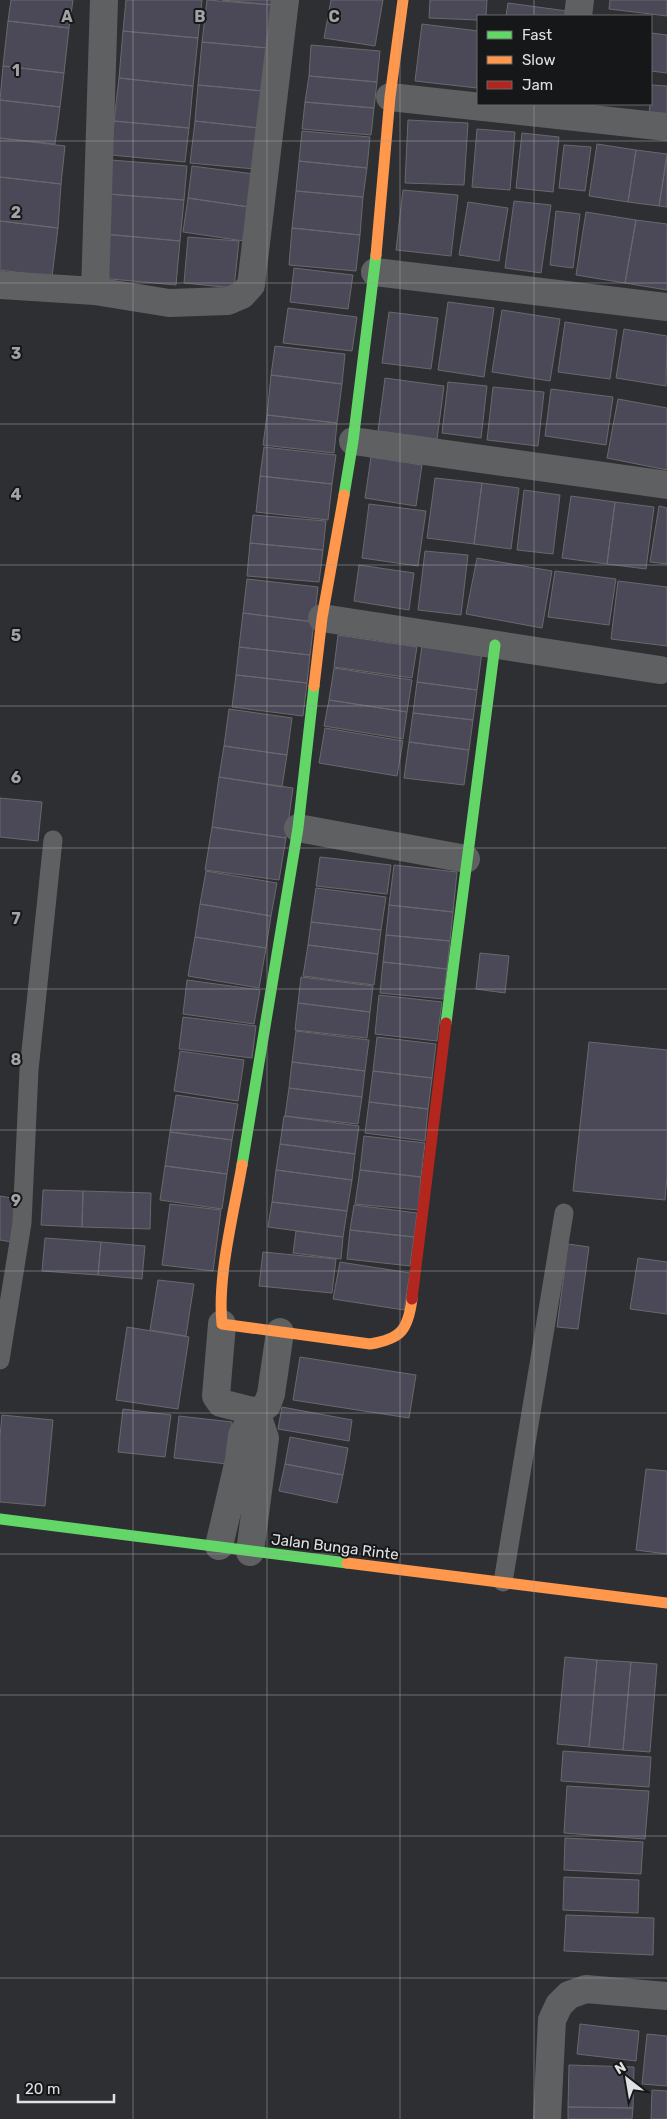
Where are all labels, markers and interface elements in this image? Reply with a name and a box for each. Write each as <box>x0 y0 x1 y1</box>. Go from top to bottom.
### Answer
text: A <box>61 7 73 26</box>
text: B <box>194 7 206 26</box>
text: C <box>328 7 340 26</box>
legend <box>477 15 652 105</box>
text: Fast <box>522 26 552 44</box>
text: Slow <box>522 51 555 69</box>
text: 1 <box>12 61 20 80</box>
text: Jam <box>522 76 553 94</box>
text: 2 <box>11 203 21 222</box>
text: 3 <box>11 344 21 363</box>
text: 4 <box>11 485 22 504</box>
text: 5 <box>11 626 21 645</box>
text: 6 <box>11 768 21 787</box>
text: 7 <box>11 909 21 928</box>
text: 8 <box>11 1050 22 1069</box>
text: 9 <box>11 1191 21 1210</box>
street label: Jalan Bunga Rinte <box>270 1530 400 1564</box>
north arrow <box>602 2054 652 2104</box>
text: N <box>612 2058 629 2078</box>
scale bar <box>18 2072 114 2104</box>
text: 20 m <box>25 2080 60 2098</box>

